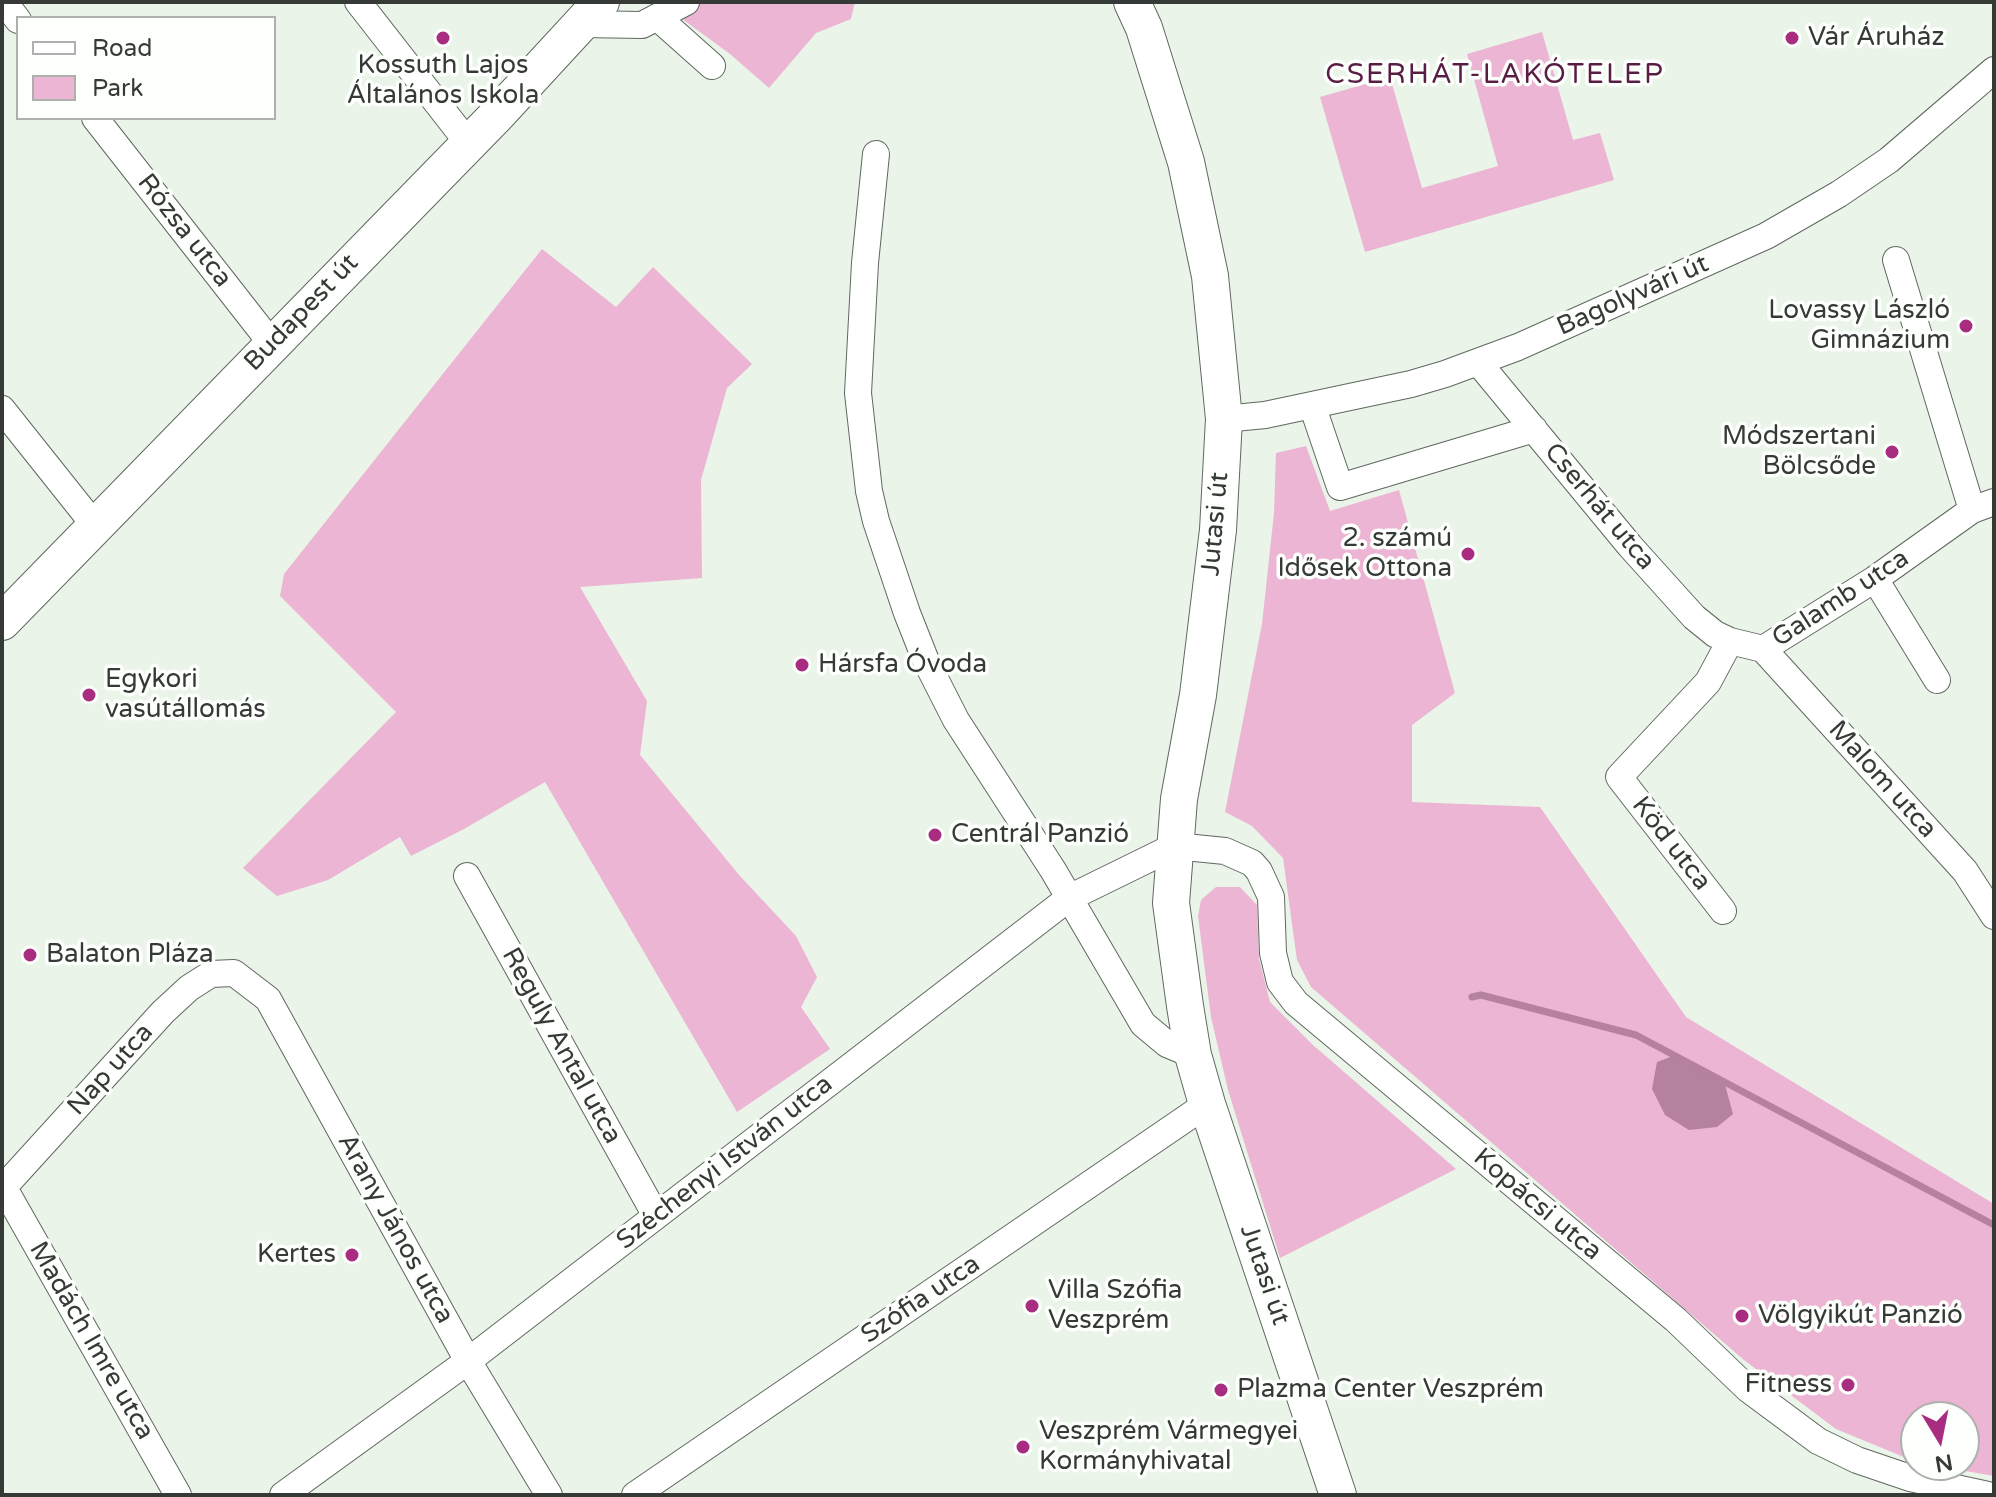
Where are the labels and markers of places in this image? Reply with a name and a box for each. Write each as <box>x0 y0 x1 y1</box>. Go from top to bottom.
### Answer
place label: Vár Áruház <box>1808 22 1944 54</box>
marker: Kossuth Lajos Általános Iskola <box>434 29 452 47</box>
marker: Vár Áruház <box>1783 29 1801 47</box>
place label: Kossuth Lajos Általános Iskola <box>347 50 539 112</box>
place label: Lovassy László Gimnázium <box>1768 295 1950 356</box>
marker: Lovassy László Gimnázium <box>1957 317 1975 335</box>
place label: Módszertani Bölcsőde <box>1722 421 1876 482</box>
marker: Módszertani Bölcsőde <box>1883 443 1901 461</box>
place label: 2. számú Idősek Ottona <box>1278 523 1452 584</box>
marker: 2. számú Idősek Ottona <box>1459 545 1477 563</box>
place label: Hársfa Óvoda <box>818 649 987 681</box>
marker: Hársfa Óvoda <box>793 656 811 674</box>
place label: Egykori vasútállomás <box>105 664 266 726</box>
marker: Egykori vasútállomás <box>80 686 98 704</box>
place label: Centrál Panzió <box>951 819 1129 851</box>
marker: Centrál Panzió <box>926 826 944 844</box>
place label: Balaton Pláza <box>46 939 214 971</box>
marker: Balaton Pláza <box>21 946 39 964</box>
place label: Kertes <box>257 1239 336 1271</box>
marker: Kertes <box>343 1246 361 1264</box>
place label: Villa Szófia Veszprém <box>1048 1275 1182 1336</box>
marker: Villa Szófia Veszprém <box>1023 1297 1041 1315</box>
place label: Völgyikút Panzió <box>1758 1300 1963 1332</box>
marker: Völgyikút Panzió <box>1733 1307 1751 1325</box>
place label: Fitness <box>1745 1369 1832 1401</box>
place label: Plazma Center Veszprém <box>1237 1374 1544 1406</box>
marker: Fitness <box>1839 1376 1857 1394</box>
marker: Plazma Center Veszprém <box>1212 1381 1230 1399</box>
place label: Veszprém Vármegyei Kormányhivatal <box>1039 1416 1298 1478</box>
marker: Veszprém Vármegyei Kormányhivatal <box>1014 1438 1032 1456</box>

